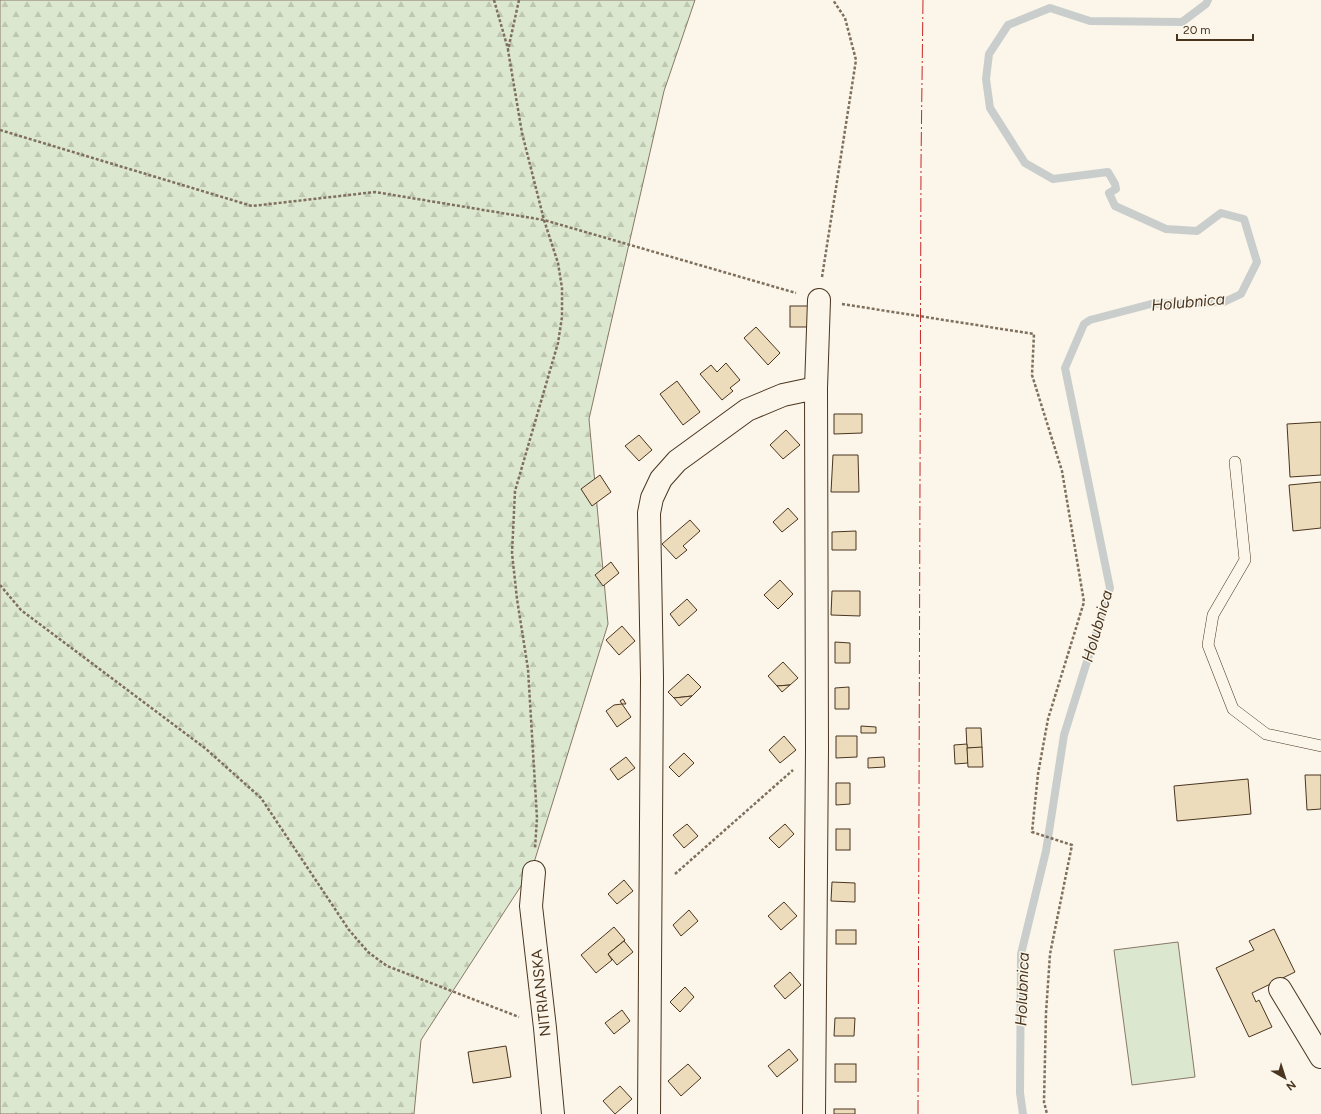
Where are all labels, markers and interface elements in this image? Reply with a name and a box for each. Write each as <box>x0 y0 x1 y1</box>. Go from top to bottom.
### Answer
scale bar <box>1177 16 1253 42</box>
text: 20 m <box>1183 23 1211 37</box>
water label: Holubnica <box>1150 289 1226 315</box>
water label: Holubnica <box>1078 588 1116 664</box>
street label: NITRIANSKA <box>527 948 555 1038</box>
water label: Holubnica <box>1011 952 1033 1026</box>
north arrow <box>1265 1058 1305 1098</box>
text: N <box>1284 1078 1298 1093</box>

